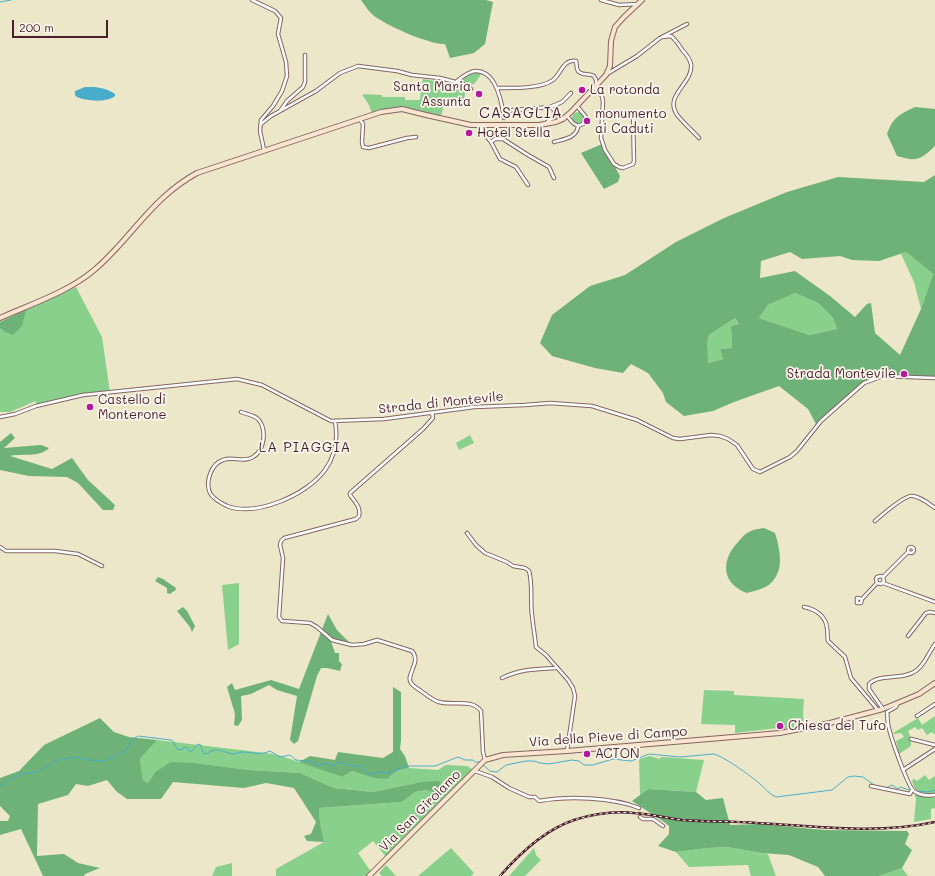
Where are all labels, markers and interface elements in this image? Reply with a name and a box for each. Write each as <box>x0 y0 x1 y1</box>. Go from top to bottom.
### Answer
scale bar <box>14 12 110 38</box>
text: 200 m <box>19 19 54 35</box>
place label: Santa Maria Assunta <box>393 79 471 110</box>
place label: La rotonda <box>590 82 660 98</box>
marker: La rotonda <box>577 85 587 95</box>
marker: Santa Maria Assunta <box>474 89 484 99</box>
district label: CASAGLIA <box>479 104 563 122</box>
place label: monumento ai Caduti <box>595 106 666 137</box>
marker: monumento ai Caduti <box>582 116 592 126</box>
place label: Hotel Stella <box>477 125 551 141</box>
marker: Hotel Stella <box>464 128 474 138</box>
place label: Strada Montevile <box>787 366 896 382</box>
marker: Strada Montevile <box>899 369 909 379</box>
street label: Strada di Montevile <box>378 389 504 417</box>
place label: Castello di Monterone <box>98 392 167 423</box>
marker: Castello di Monterone <box>85 402 95 412</box>
district label: LA PIAGGIA <box>259 440 351 456</box>
place label: Chiesa del Tufo <box>788 718 886 734</box>
marker: Chiesa del Tufo <box>775 721 785 731</box>
street label: Via della Pieve di Campo <box>528 724 688 750</box>
place label: ACTON <box>595 746 640 762</box>
marker: ACTON <box>582 749 592 759</box>
street label: Via San Girolamo <box>376 767 464 855</box>

